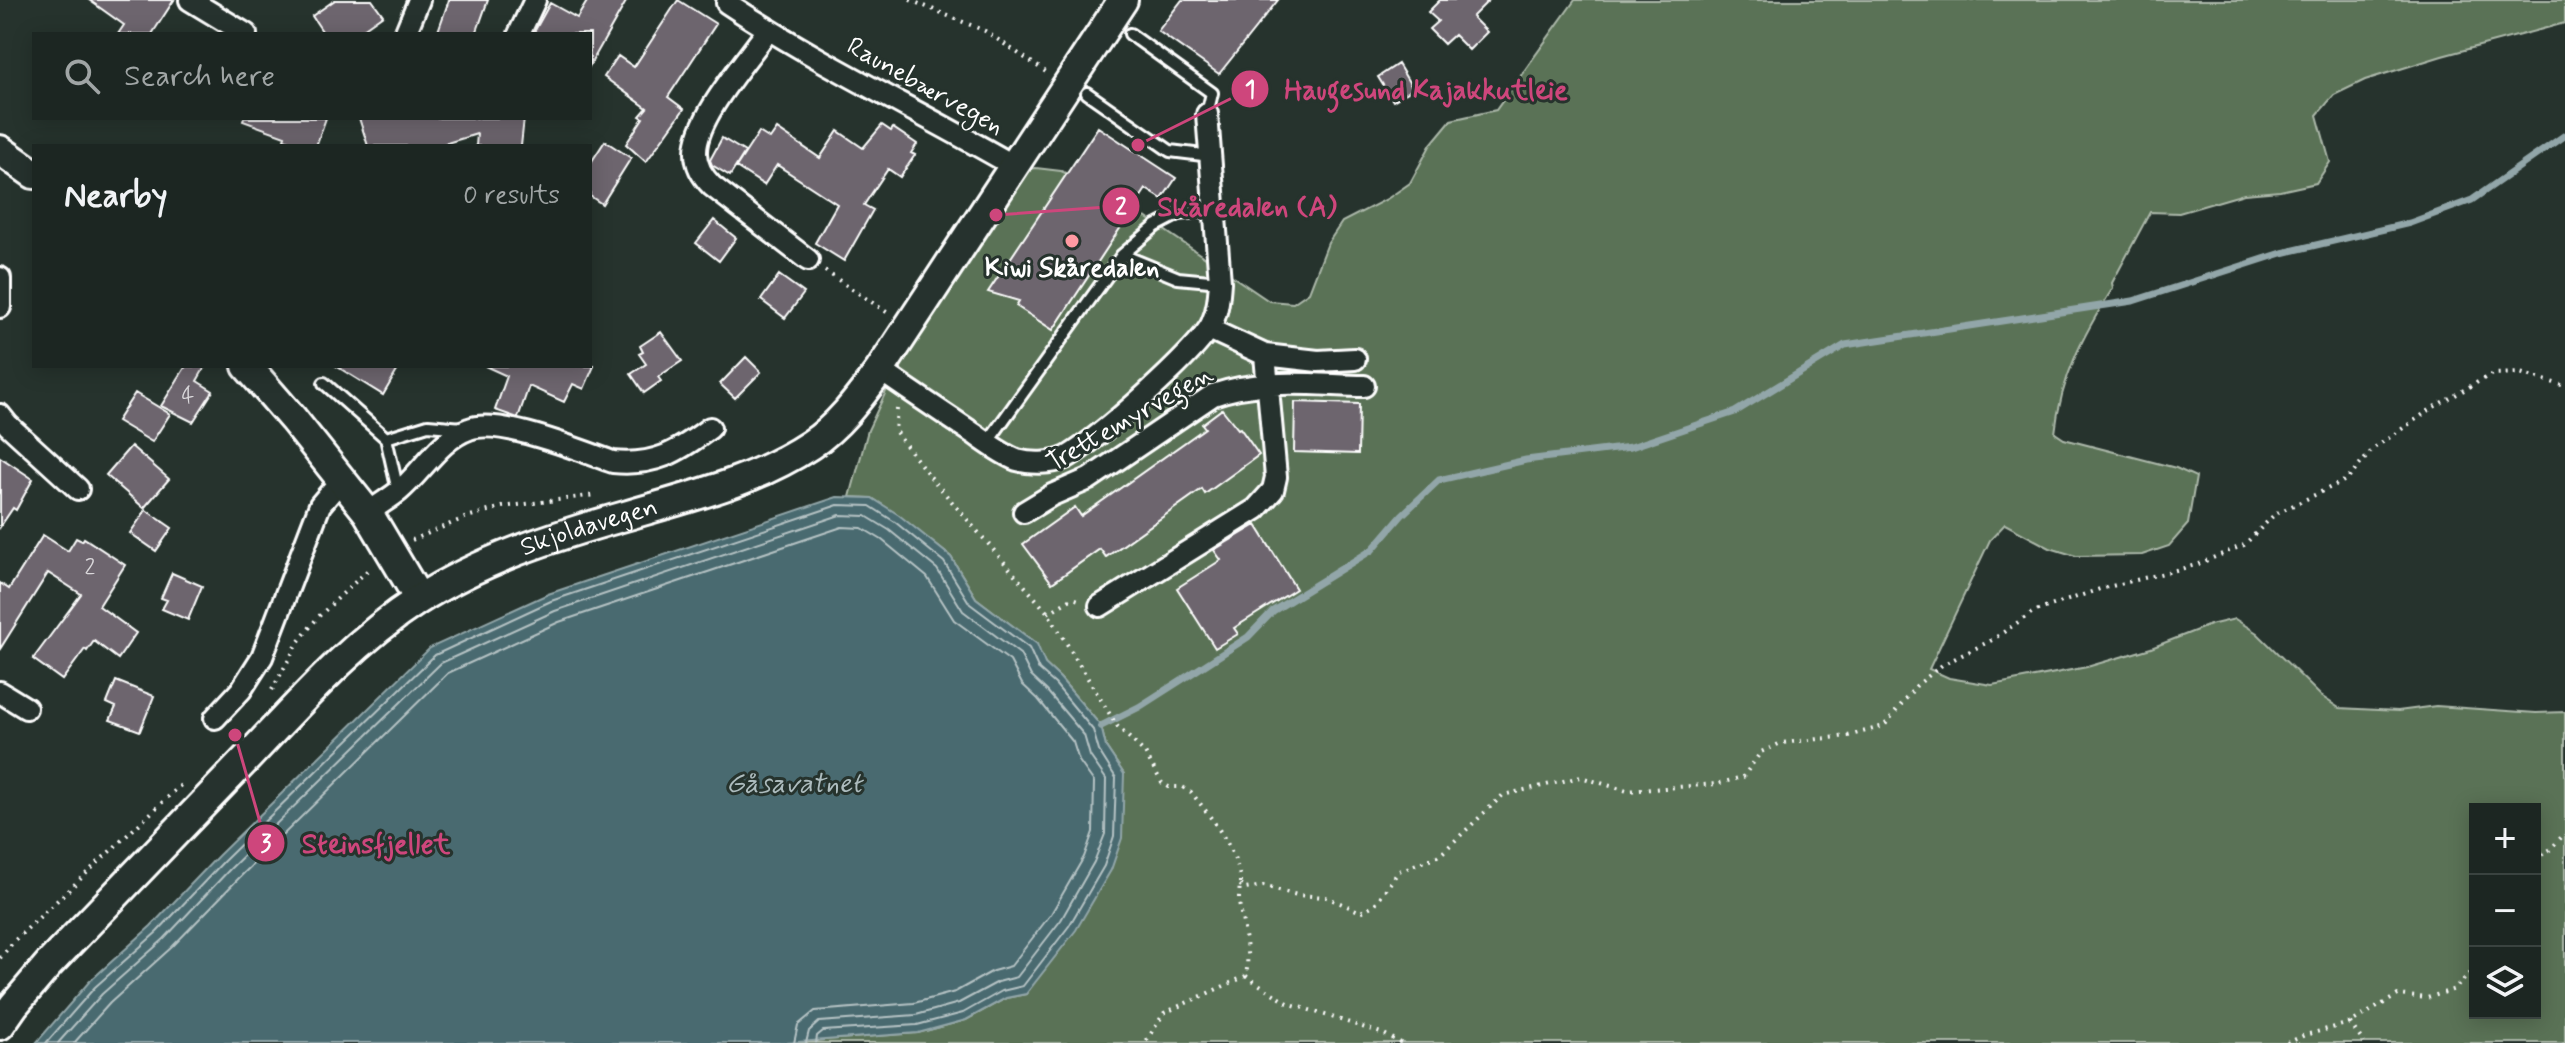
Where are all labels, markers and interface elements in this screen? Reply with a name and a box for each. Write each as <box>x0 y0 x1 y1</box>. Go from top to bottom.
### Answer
street label: Raunebærvegen <box>840 30 1010 146</box>
search box <box>32 32 592 120</box>
icon: search <box>60 54 104 98</box>
text: Search here <box>124 57 275 96</box>
callout: Haugesund Kajakkutleie <box>1230 63 1582 115</box>
text: Haugesund Kajakkutleie <box>1284 73 1568 113</box>
text: 1 <box>1245 75 1255 106</box>
text: Nearby <box>64 174 168 219</box>
text: 0 results <box>463 179 560 213</box>
callout: Skåredalen (A) <box>1101 180 1352 232</box>
text: Skåredalen (A) <box>1157 190 1337 227</box>
text: 2 <box>1115 192 1127 223</box>
marker: Kiwi Skåredalen <box>1063 232 1081 250</box>
place label: Kiwi Skåredalen <box>985 252 1159 286</box>
street label: Trettemyrvegen <box>1041 358 1221 483</box>
house number: 4 <box>182 382 195 410</box>
street label: Skjoldavegen <box>516 490 662 565</box>
house number: 2 <box>85 554 96 582</box>
water label: Gåsavatnet <box>726 766 865 803</box>
map controls <box>2469 803 2541 1019</box>
button: + <box>2469 803 2541 875</box>
callout: Steinsfjellet <box>246 817 466 869</box>
text: Steinsfjellet <box>302 827 451 864</box>
text: 3 <box>261 829 272 860</box>
button: − <box>2469 875 2541 947</box>
button: layers <box>2469 947 2541 1019</box>

